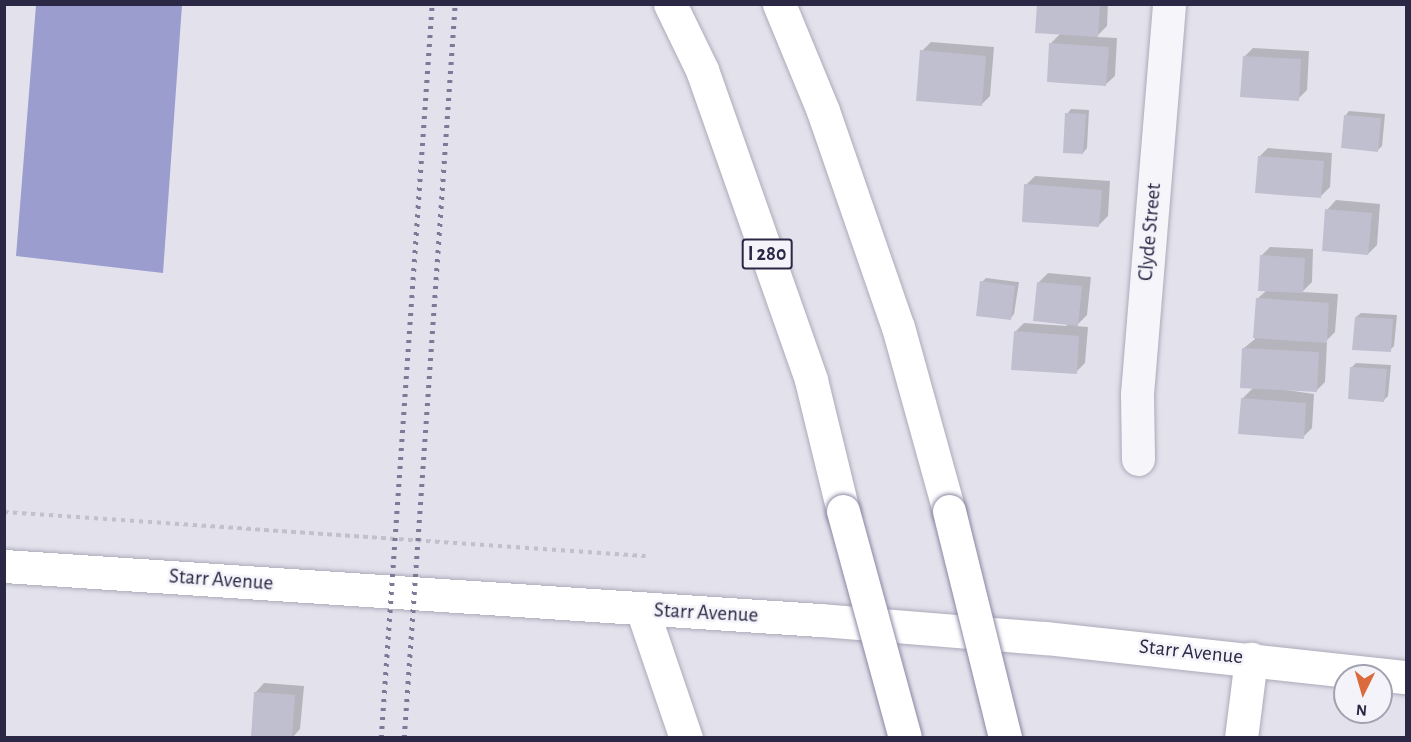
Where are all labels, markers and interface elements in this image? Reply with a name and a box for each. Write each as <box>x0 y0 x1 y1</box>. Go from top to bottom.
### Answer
street label: Clyde Street <box>1133 182 1167 282</box>
road number: I 280 <box>742 237 792 271</box>
street label: Starr Avenue <box>168 564 274 596</box>
street label: Starr Avenue <box>653 598 759 628</box>
street label: Starr Avenue <box>1138 634 1244 670</box>
north arrow <box>1333 664 1393 724</box>
text: N <box>1355 701 1368 718</box>

